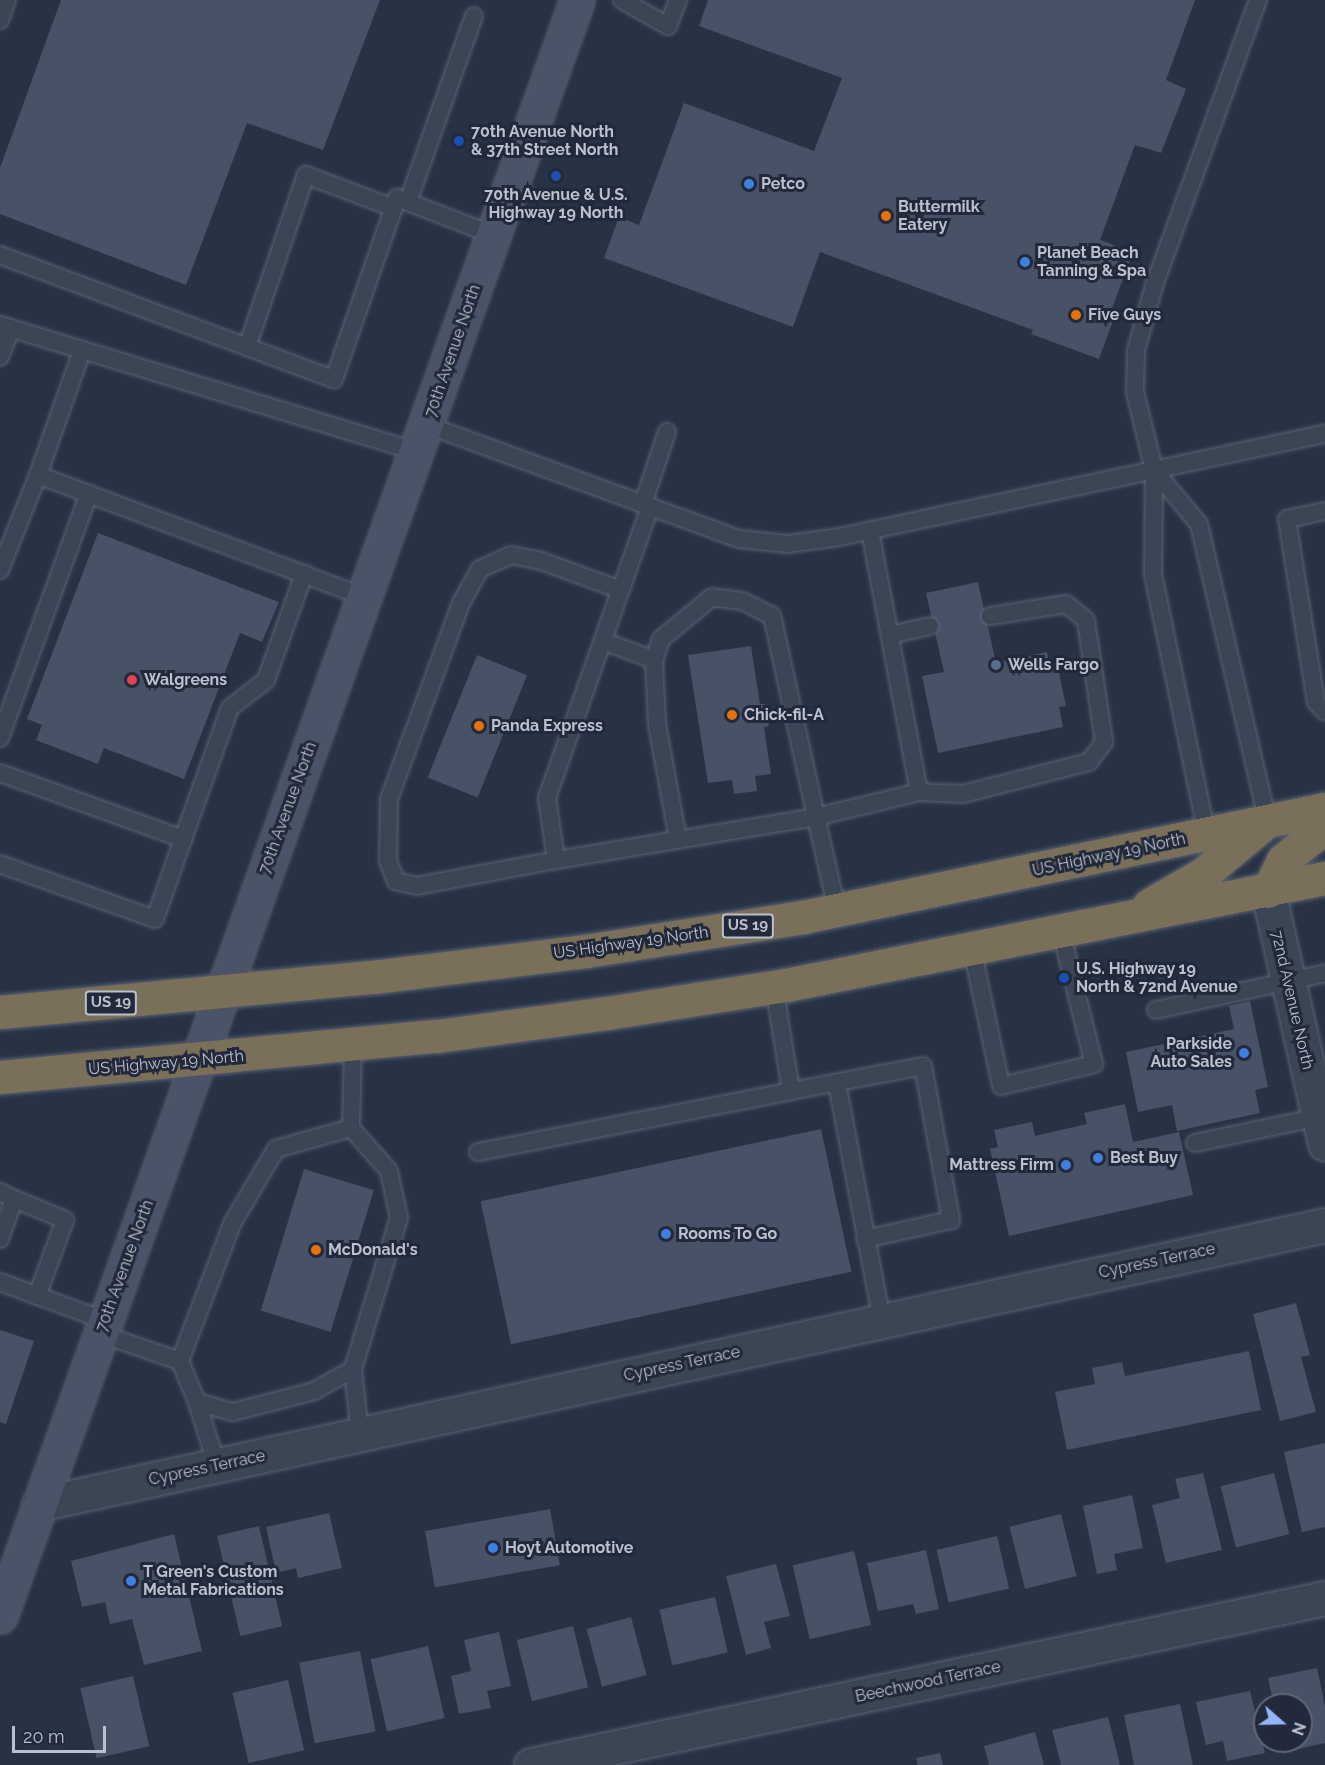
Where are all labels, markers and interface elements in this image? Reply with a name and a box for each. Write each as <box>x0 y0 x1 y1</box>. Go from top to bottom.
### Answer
place label: 70th Avenue North & 37th Street North <box>471 122 618 160</box>
marker: 70th Avenue North & 37th Street North <box>452 134 466 148</box>
marker: 70th Avenue & U.S. Highway 19 North <box>549 169 563 183</box>
place label: Petco <box>761 174 805 194</box>
marker: Petco <box>742 177 756 191</box>
place label: 70th Avenue & U.S. Highway 19 North <box>484 185 628 223</box>
place label: Buttermilk Eatery <box>898 197 980 235</box>
marker: Buttermilk Eatery <box>879 209 893 223</box>
place label: Planet Beach Tanning & Spa <box>1037 243 1146 281</box>
marker: Planet Beach Tanning & Spa <box>1018 255 1032 269</box>
street label: 70th Avenue North <box>421 282 485 420</box>
place label: Five Guys <box>1088 305 1161 325</box>
marker: Five Guys <box>1069 308 1083 322</box>
place label: Wells Fargo <box>1008 655 1099 675</box>
marker: Wells Fargo <box>989 658 1003 672</box>
place label: Walgreens <box>144 670 227 690</box>
marker: Walgreens <box>125 673 139 687</box>
place label: Chick-fil-A <box>744 705 824 725</box>
marker: Chick-fil-A <box>725 708 739 722</box>
place label: Panda Express <box>491 716 603 736</box>
marker: Panda Express <box>472 719 486 733</box>
street label: 70th Avenue North <box>255 739 321 877</box>
street label: US Highway 19 North <box>1030 829 1188 881</box>
road number: US 19 <box>721 914 775 938</box>
street label: US Highway 19 North <box>552 923 710 963</box>
street label: 72nd Avenue North <box>1267 928 1317 1072</box>
place label: U.S. Highway 19 North & 72nd Avenue <box>1076 959 1238 997</box>
marker: U.S. Highway 19 North & 72nd Avenue <box>1057 971 1071 985</box>
road number: US 19 <box>84 991 138 1015</box>
place label: Parkside Auto Sales <box>1150 1034 1232 1072</box>
marker: Parkside Auto Sales <box>1237 1046 1251 1060</box>
street label: US Highway 19 North <box>87 1047 245 1079</box>
place label: Best Buy <box>1110 1148 1178 1168</box>
marker: Best Buy <box>1091 1151 1105 1165</box>
place label: Mattress Firm <box>949 1155 1054 1175</box>
marker: Mattress Firm <box>1059 1158 1073 1172</box>
street label: 70th Avenue North <box>92 1197 158 1335</box>
place label: Rooms To Go <box>678 1224 778 1244</box>
marker: Rooms To Go <box>659 1227 673 1241</box>
street label: Cypress Terrace <box>1097 1239 1217 1283</box>
place label: McDonald's <box>328 1240 418 1260</box>
marker: McDonald's <box>309 1243 323 1257</box>
street label: Cypress Terrace <box>622 1342 742 1386</box>
street label: Cypress Terrace <box>147 1446 267 1490</box>
place label: Hoyt Automotive <box>505 1538 634 1558</box>
marker: Hoyt Automotive <box>486 1541 500 1555</box>
place label: T Green's Custom Metal Fabrications <box>143 1562 284 1600</box>
marker: T Green's Custom Metal Fabrications <box>124 1574 138 1588</box>
street label: Beechwood Terrace <box>853 1657 1003 1707</box>
north arrow <box>1253 1693 1313 1753</box>
scale bar <box>15 1714 110 1752</box>
text: N <box>1287 1720 1310 1738</box>
text: 20 m <box>23 1726 65 1747</box>

